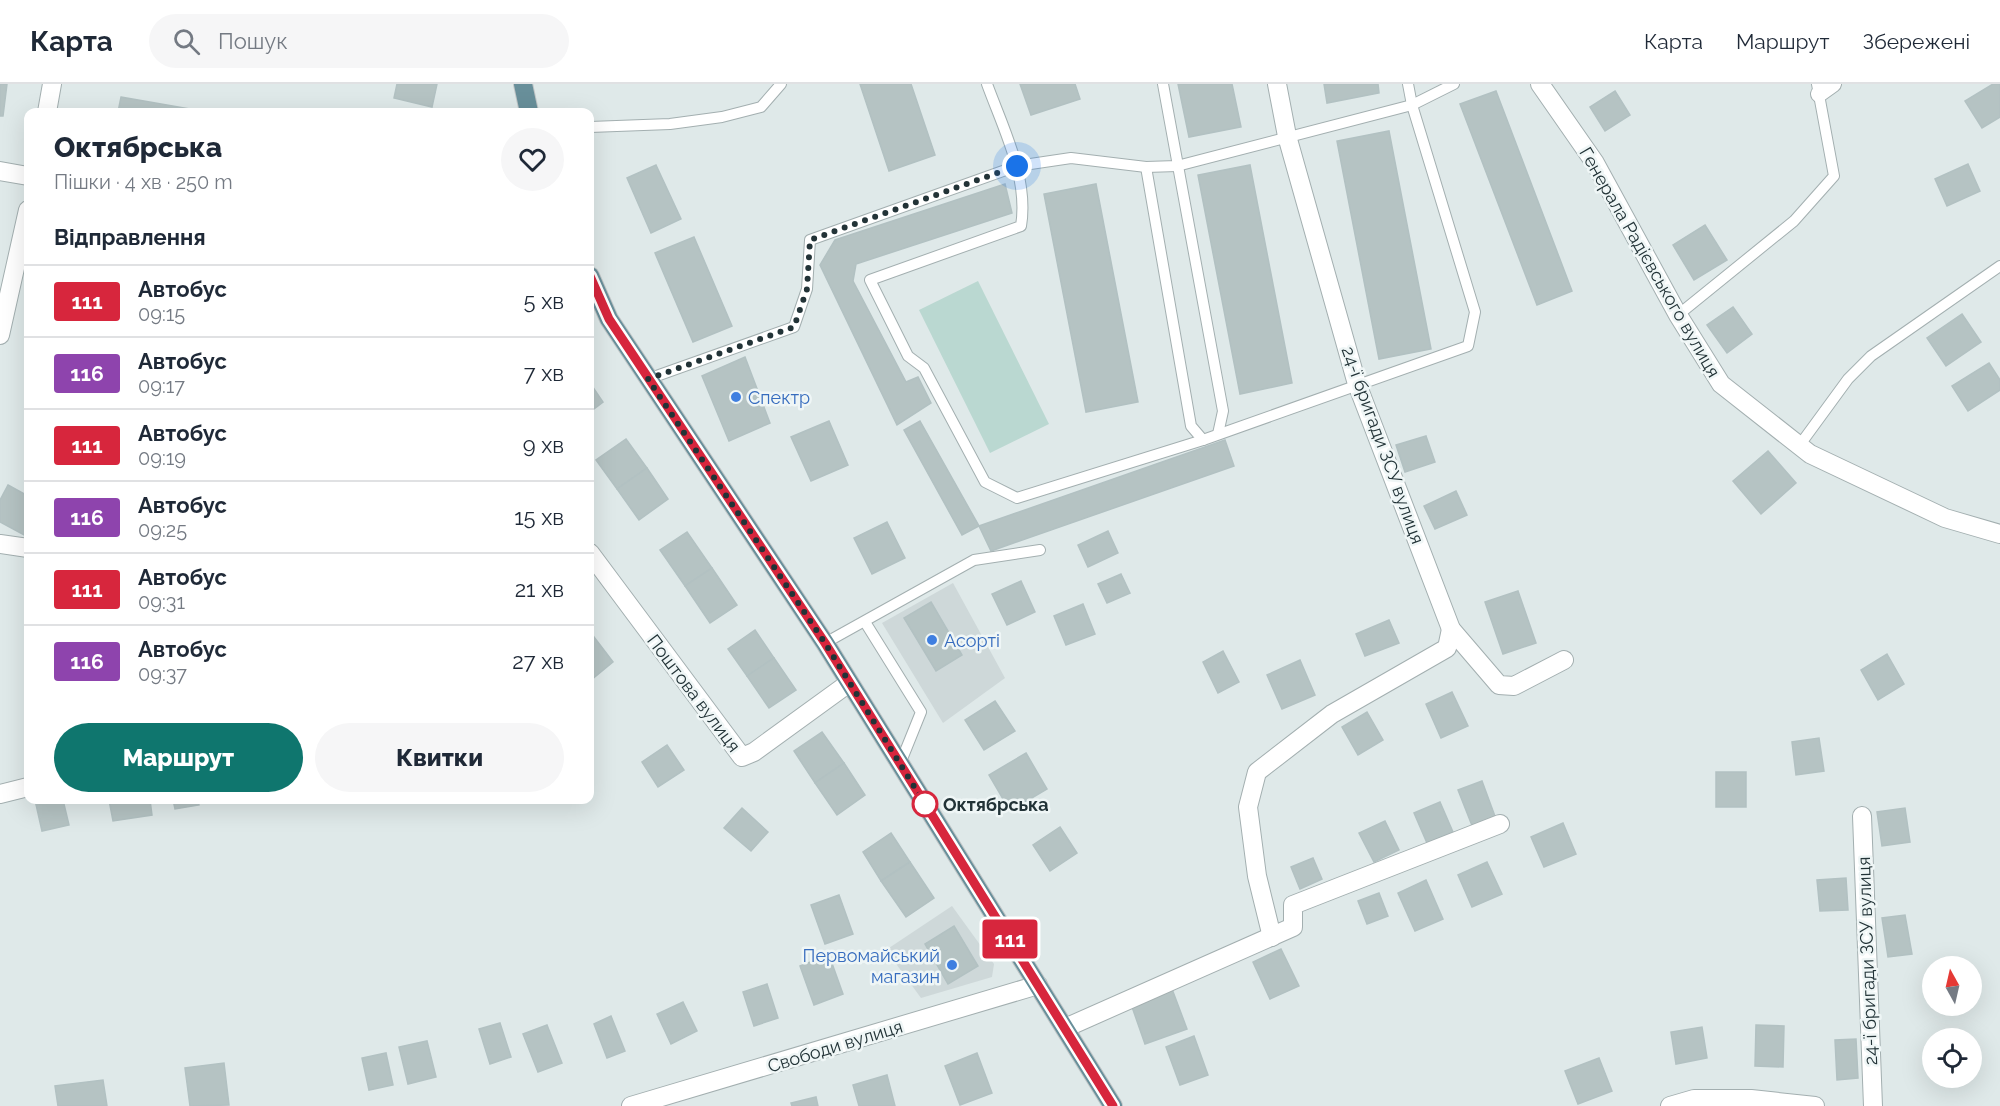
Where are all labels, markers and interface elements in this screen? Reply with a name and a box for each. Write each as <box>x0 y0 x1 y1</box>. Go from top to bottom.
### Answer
search box <box>149 14 569 68</box>
text: Карта <box>30 25 113 58</box>
icon: search <box>170 25 203 58</box>
text: Пошук <box>218 28 288 54</box>
text: Карта <box>1644 29 1703 54</box>
text: Маршрут <box>1736 29 1829 54</box>
text: Збережені <box>1862 29 1970 54</box>
button: heart <box>501 128 564 191</box>
text: Октябрська <box>54 131 222 164</box>
street label: Генерала Радієвського вулиця <box>1575 143 1725 381</box>
your location <box>1002 151 1032 181</box>
text: Пішки · 4 хв · 250 m <box>54 170 233 194</box>
text: Відправлення <box>54 224 206 250</box>
text: Автобус <box>138 276 227 302</box>
text: 5 хв <box>524 288 564 314</box>
text: 111 <box>71 289 103 314</box>
text: 09:15 <box>138 302 185 326</box>
street label: 24-ї бригади ЗСУ вулиця <box>1337 343 1429 547</box>
text: Автобус <box>138 348 227 374</box>
text: 7 хв <box>524 360 564 386</box>
text: 116 <box>70 361 104 386</box>
text: 09:17 <box>138 374 185 398</box>
place label: Спектр <box>748 387 810 408</box>
marker: Спектр <box>729 390 743 404</box>
text: Автобус <box>138 420 227 446</box>
text: 9 хв <box>523 432 564 458</box>
text: 111 <box>71 433 103 458</box>
text: 09:19 <box>138 446 186 470</box>
text: Автобус <box>138 492 227 518</box>
text: 15 хв <box>514 504 564 530</box>
text: 116 <box>70 505 104 530</box>
text: 09:25 <box>138 518 187 542</box>
text: Автобус <box>138 564 227 590</box>
text: 21 хв <box>515 576 564 602</box>
text: 111 <box>71 577 103 602</box>
text: 09:31 <box>138 590 185 614</box>
street label: Поштова вулиця <box>643 630 745 756</box>
place label: Асорті <box>944 630 1000 651</box>
marker: Асорті <box>925 633 939 647</box>
text: Автобус <box>138 636 227 662</box>
text: 27 хв <box>512 648 564 674</box>
text: 116 <box>70 649 104 674</box>
text: 09:37 <box>138 662 187 686</box>
button: Маршрут <box>54 723 303 792</box>
button: Квитки <box>315 723 564 792</box>
marker: Октябрська <box>912 791 938 817</box>
place label: Октябрська <box>943 794 1049 815</box>
street label: 24-ї бригади ЗСУ вулиця <box>1853 856 1881 1066</box>
line badge: 111 <box>976 920 1044 958</box>
text: 111 <box>994 927 1026 952</box>
place label: Первомайський магазин <box>803 945 940 987</box>
north arrow <box>1922 956 1982 1016</box>
map controls <box>1922 956 1982 1088</box>
marker: Первомайський магазин <box>945 958 959 972</box>
street label: Свободи вулиця <box>765 1015 905 1077</box>
button: locate <box>1922 1028 1982 1088</box>

